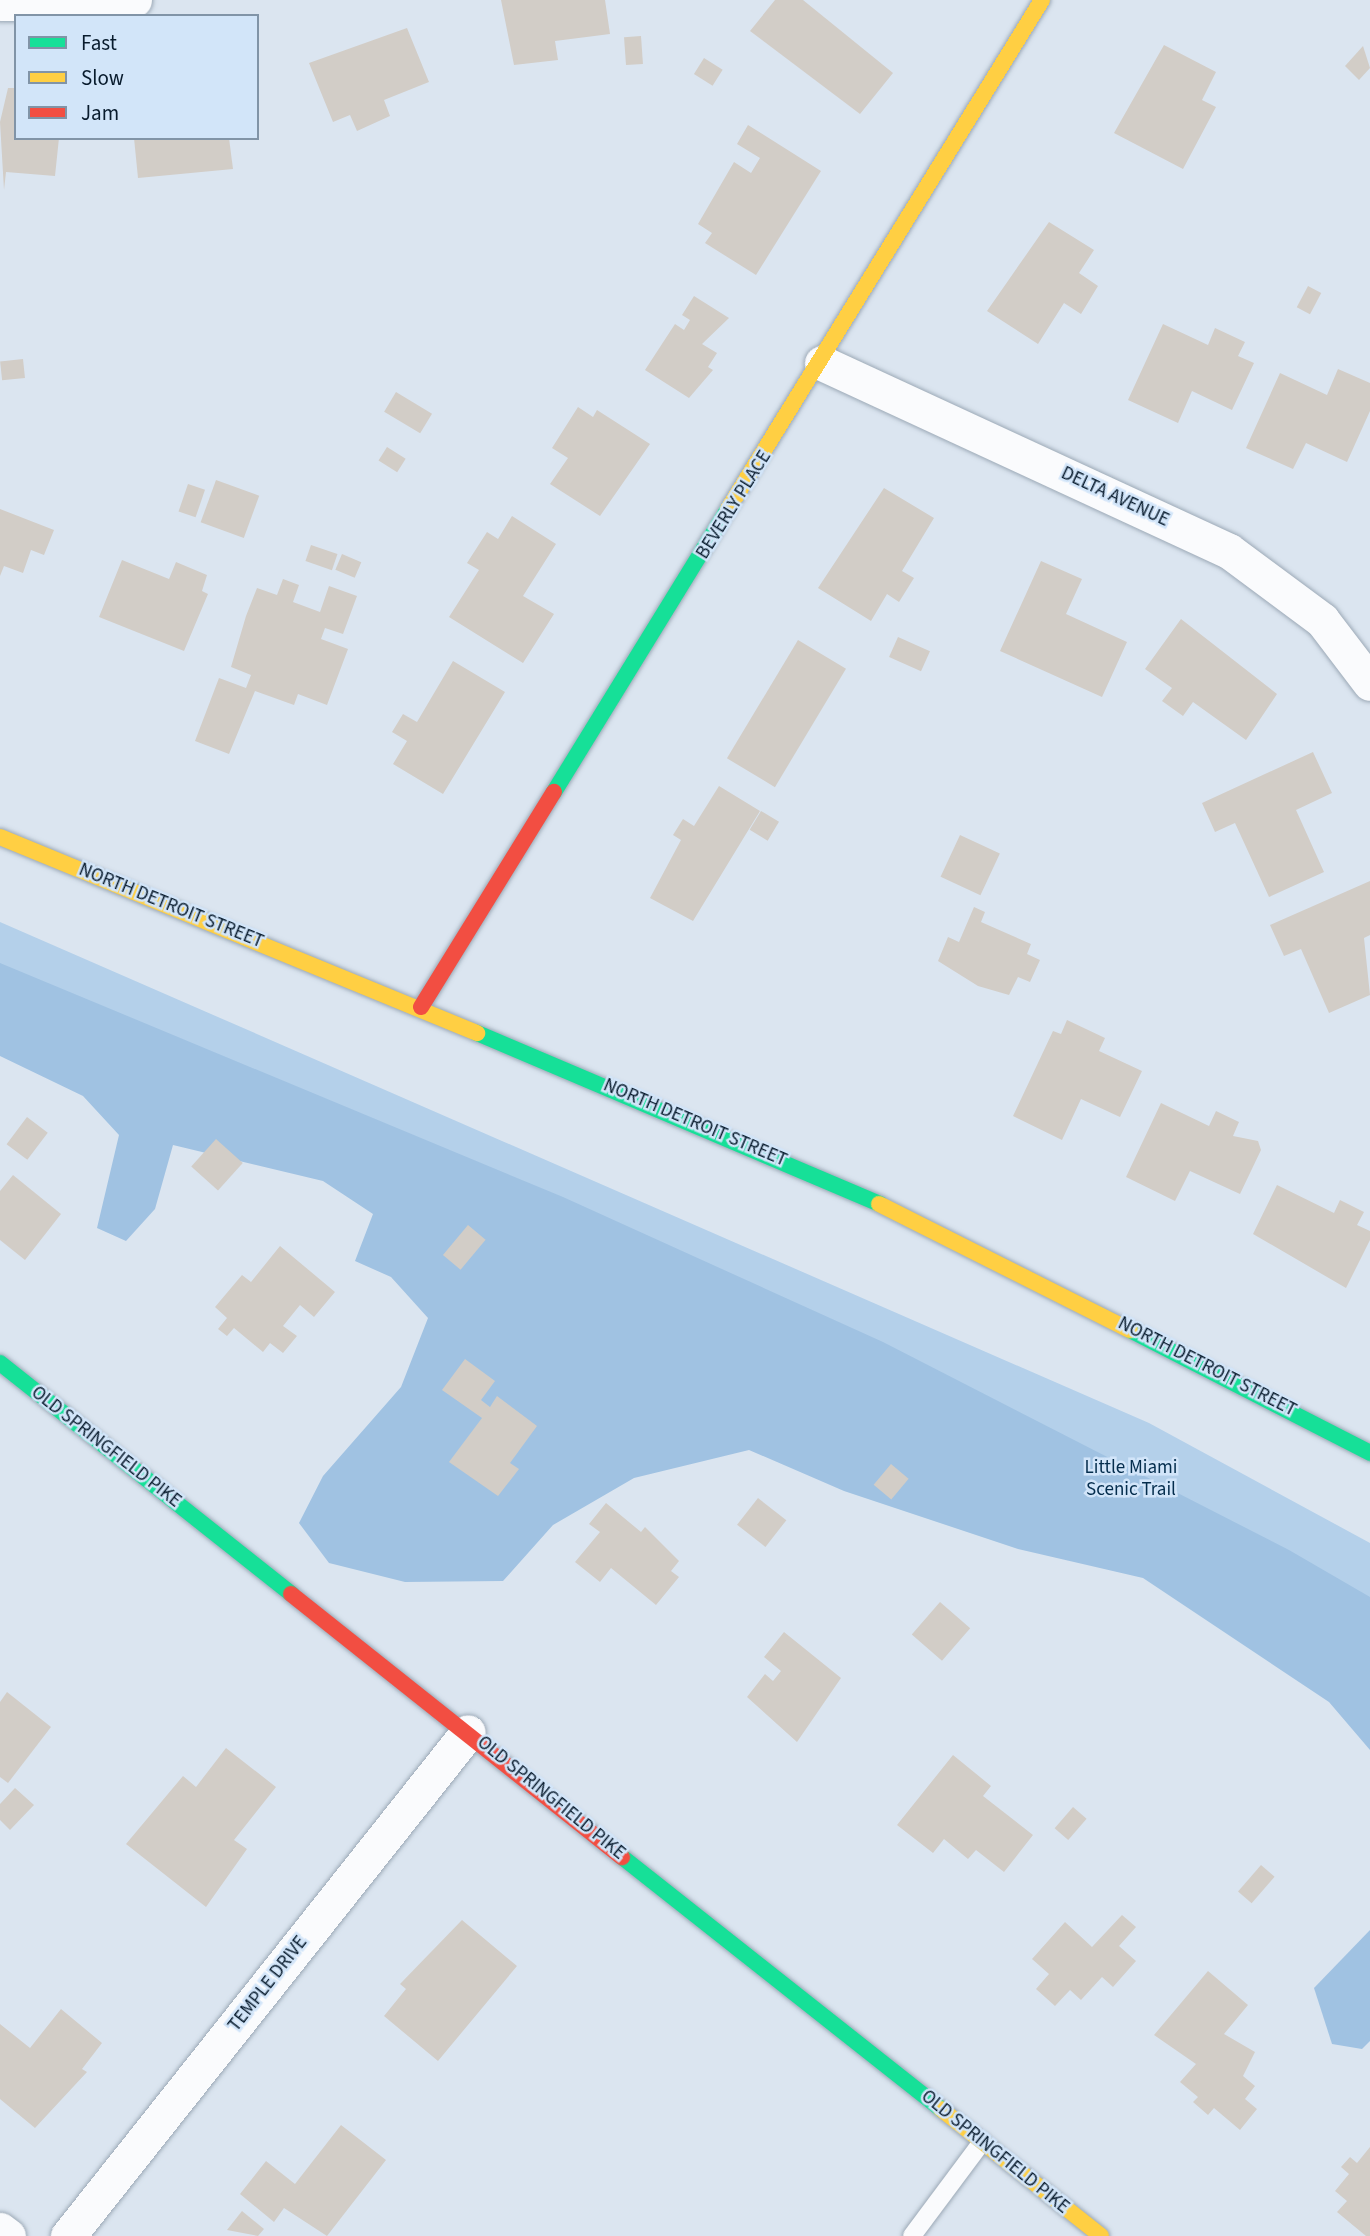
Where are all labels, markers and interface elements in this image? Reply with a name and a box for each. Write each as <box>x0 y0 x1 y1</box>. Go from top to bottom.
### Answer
legend <box>14 14 259 140</box>
text: Fast <box>81 28 117 58</box>
text: Slow <box>81 63 124 93</box>
text: Jam <box>81 98 119 128</box>
street label: BEVERLY PLACE <box>692 447 776 563</box>
street label: DELTA AVENUE <box>1057 462 1173 532</box>
street label: NORTH DETROIT STREET <box>75 859 267 953</box>
street label: NORTH DETROIT STREET <box>600 1074 790 1172</box>
street label: NORTH DETROIT STREET <box>1114 1312 1300 1422</box>
street label: OLD SPRINGFIELD PIKE <box>27 1381 185 1513</box>
park label: Little Miami Scenic Trail <box>1085 1457 1177 1501</box>
street label: OLD SPRINGFIELD PIKE <box>472 1731 630 1865</box>
street label: TEMPLE DRIVE <box>224 1932 312 2036</box>
street label: OLD SPRINGFIELD PIKE <box>916 2085 1074 2219</box>

